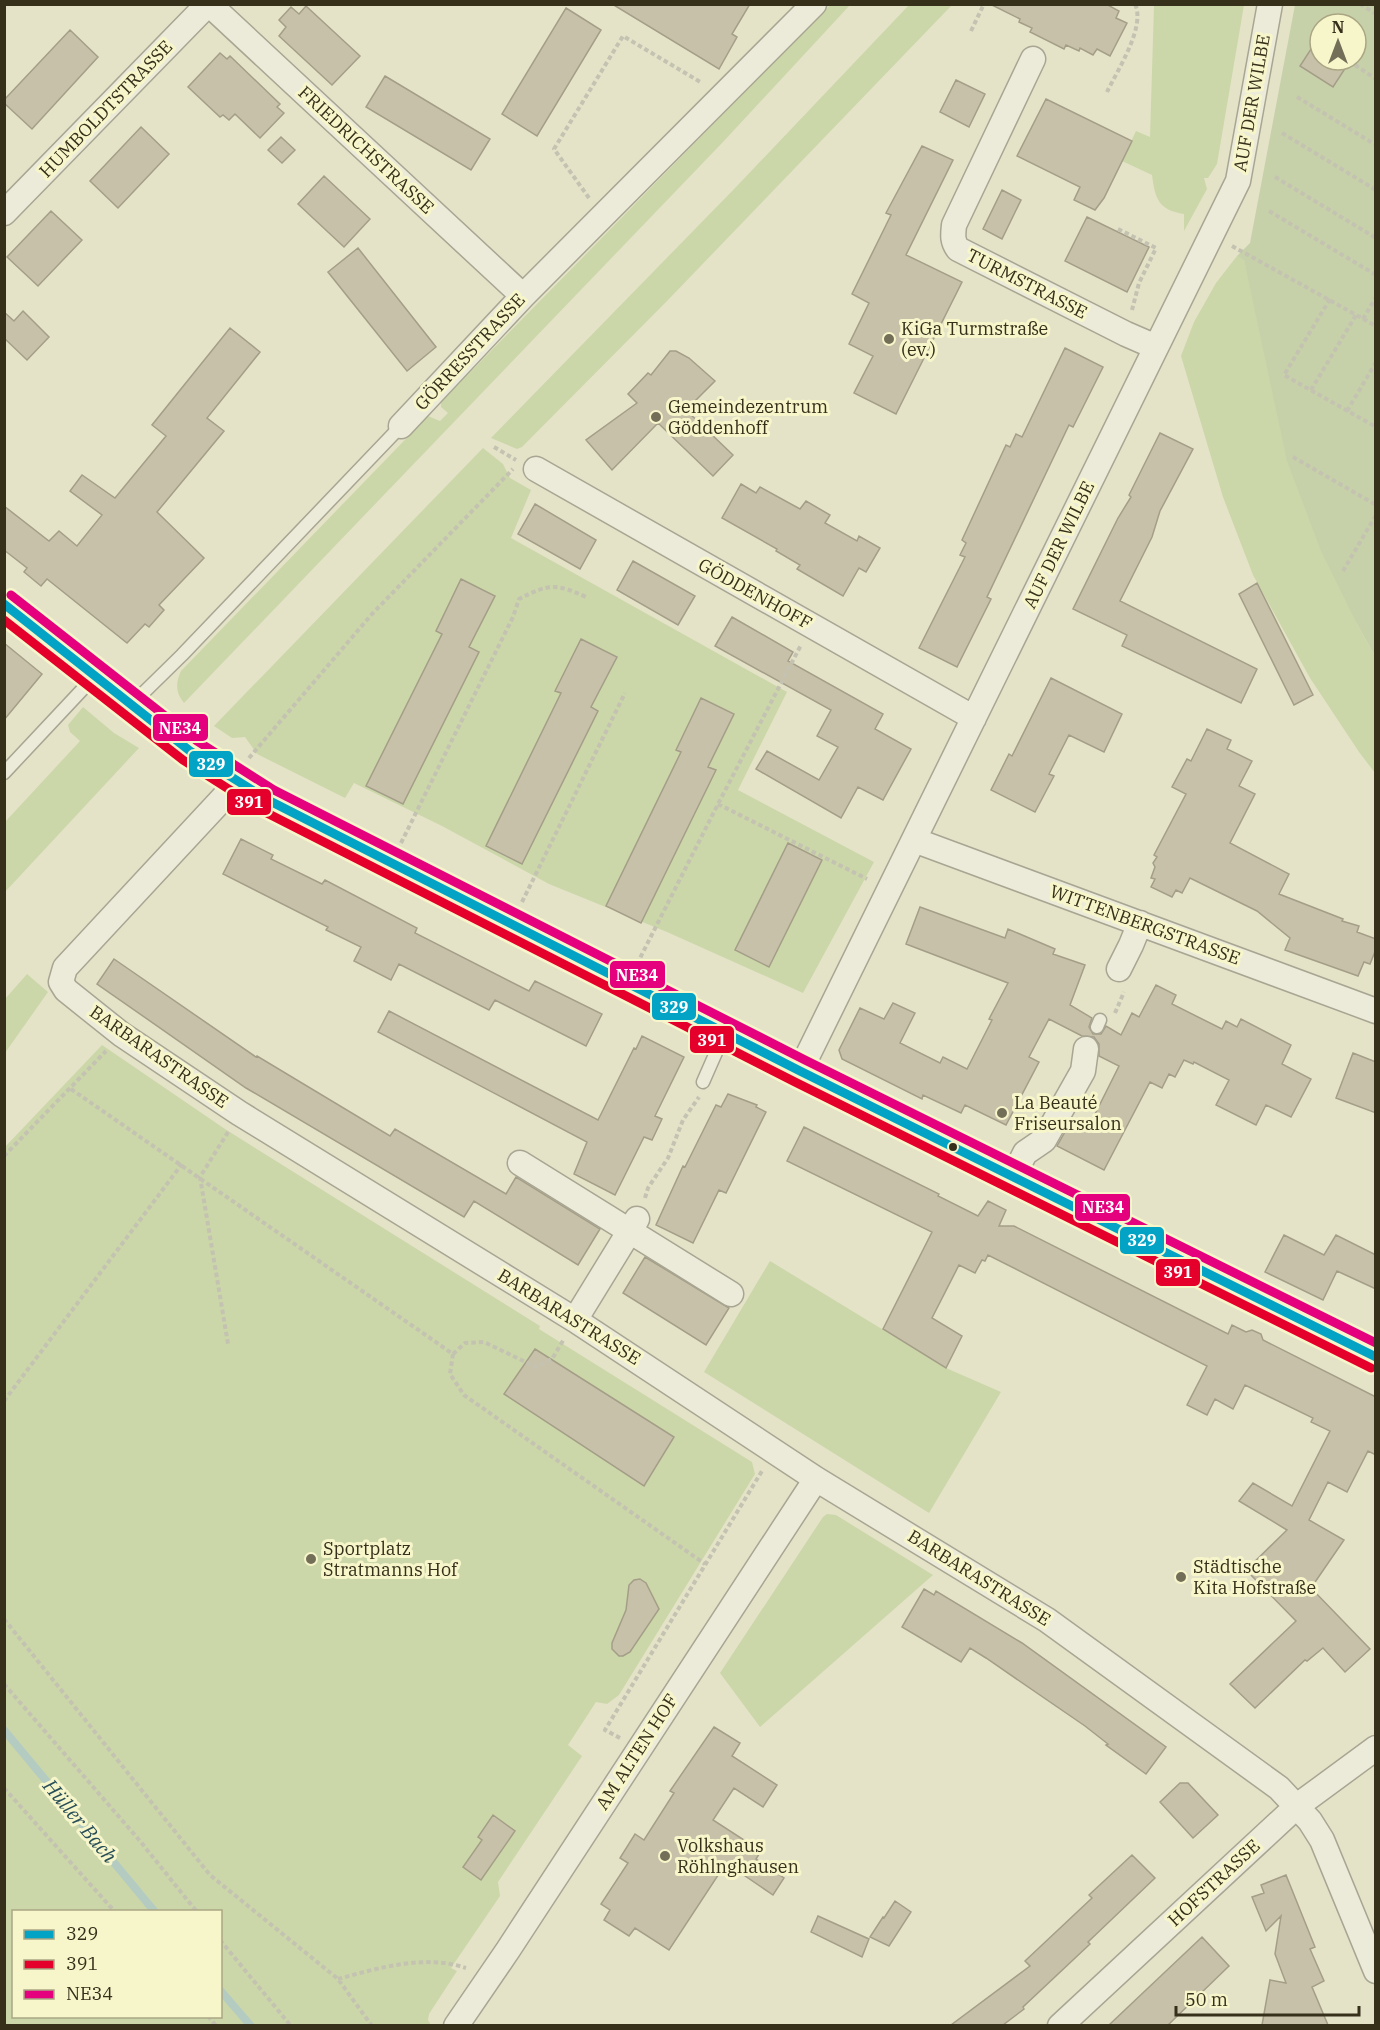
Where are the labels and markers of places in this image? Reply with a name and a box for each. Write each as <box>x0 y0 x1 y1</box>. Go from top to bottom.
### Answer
place label: KiGa Turmstraße (ev.) <box>901 317 1048 361</box>
marker: KiGa Turmstraße (ev.) <box>882 332 896 346</box>
place label: Gemeindezentrum Göddenhoff <box>668 395 828 439</box>
marker: Gemeindezentrum Göddenhoff <box>649 410 663 424</box>
place label: La Beauté Friseursalon <box>1014 1091 1122 1135</box>
marker: La Beauté Friseursalon <box>995 1106 1009 1120</box>
unlabelled marker <box>947 1141 959 1153</box>
place label: Sportplatz Stratmanns Hof <box>323 1537 459 1581</box>
marker: Sportplatz Stratmanns Hof <box>304 1552 318 1566</box>
place label: Städtische Kita Hofstraße <box>1193 1555 1316 1599</box>
marker: Städtische Kita Hofstraße <box>1174 1570 1188 1584</box>
place label: Volkshaus Röhlnghausen <box>677 1834 799 1878</box>
marker: Volkshaus Röhlnghausen <box>658 1849 672 1863</box>

